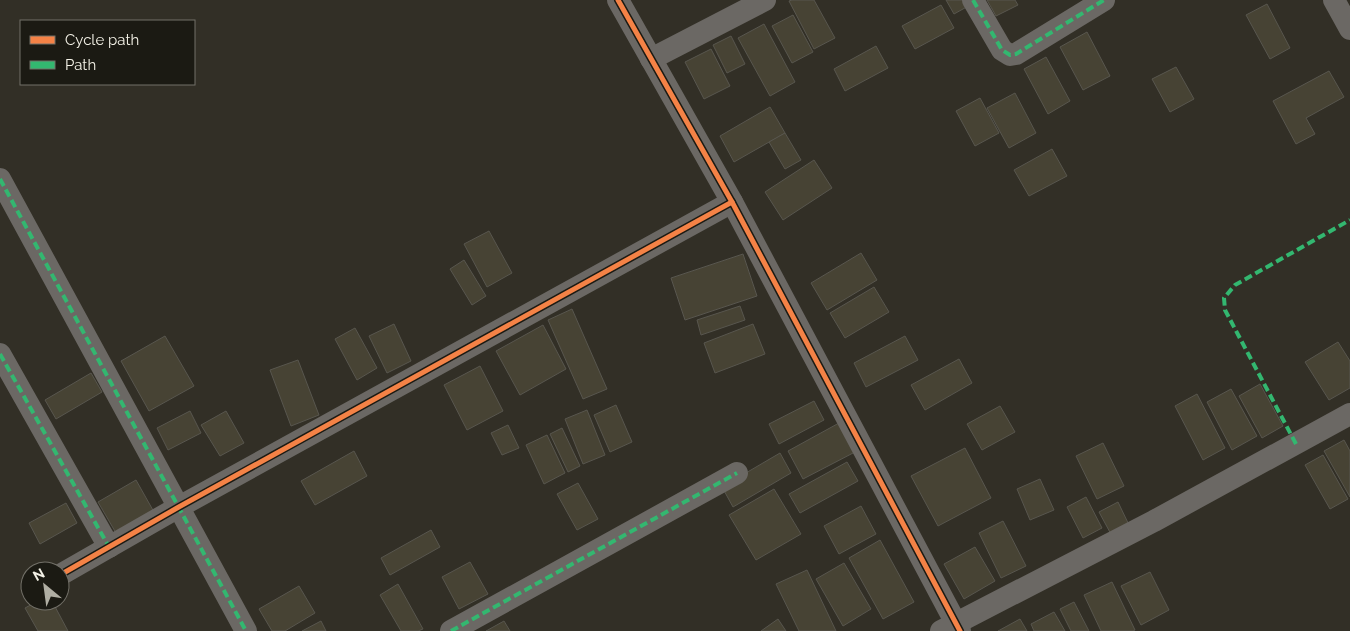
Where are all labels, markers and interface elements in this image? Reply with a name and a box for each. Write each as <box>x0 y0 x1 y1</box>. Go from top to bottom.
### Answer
legend <box>20 20 195 85</box>
text: Cycle path <box>65 31 139 49</box>
text: Path <box>65 56 96 74</box>
north arrow <box>20 561 70 611</box>
text: N <box>30 565 47 584</box>

